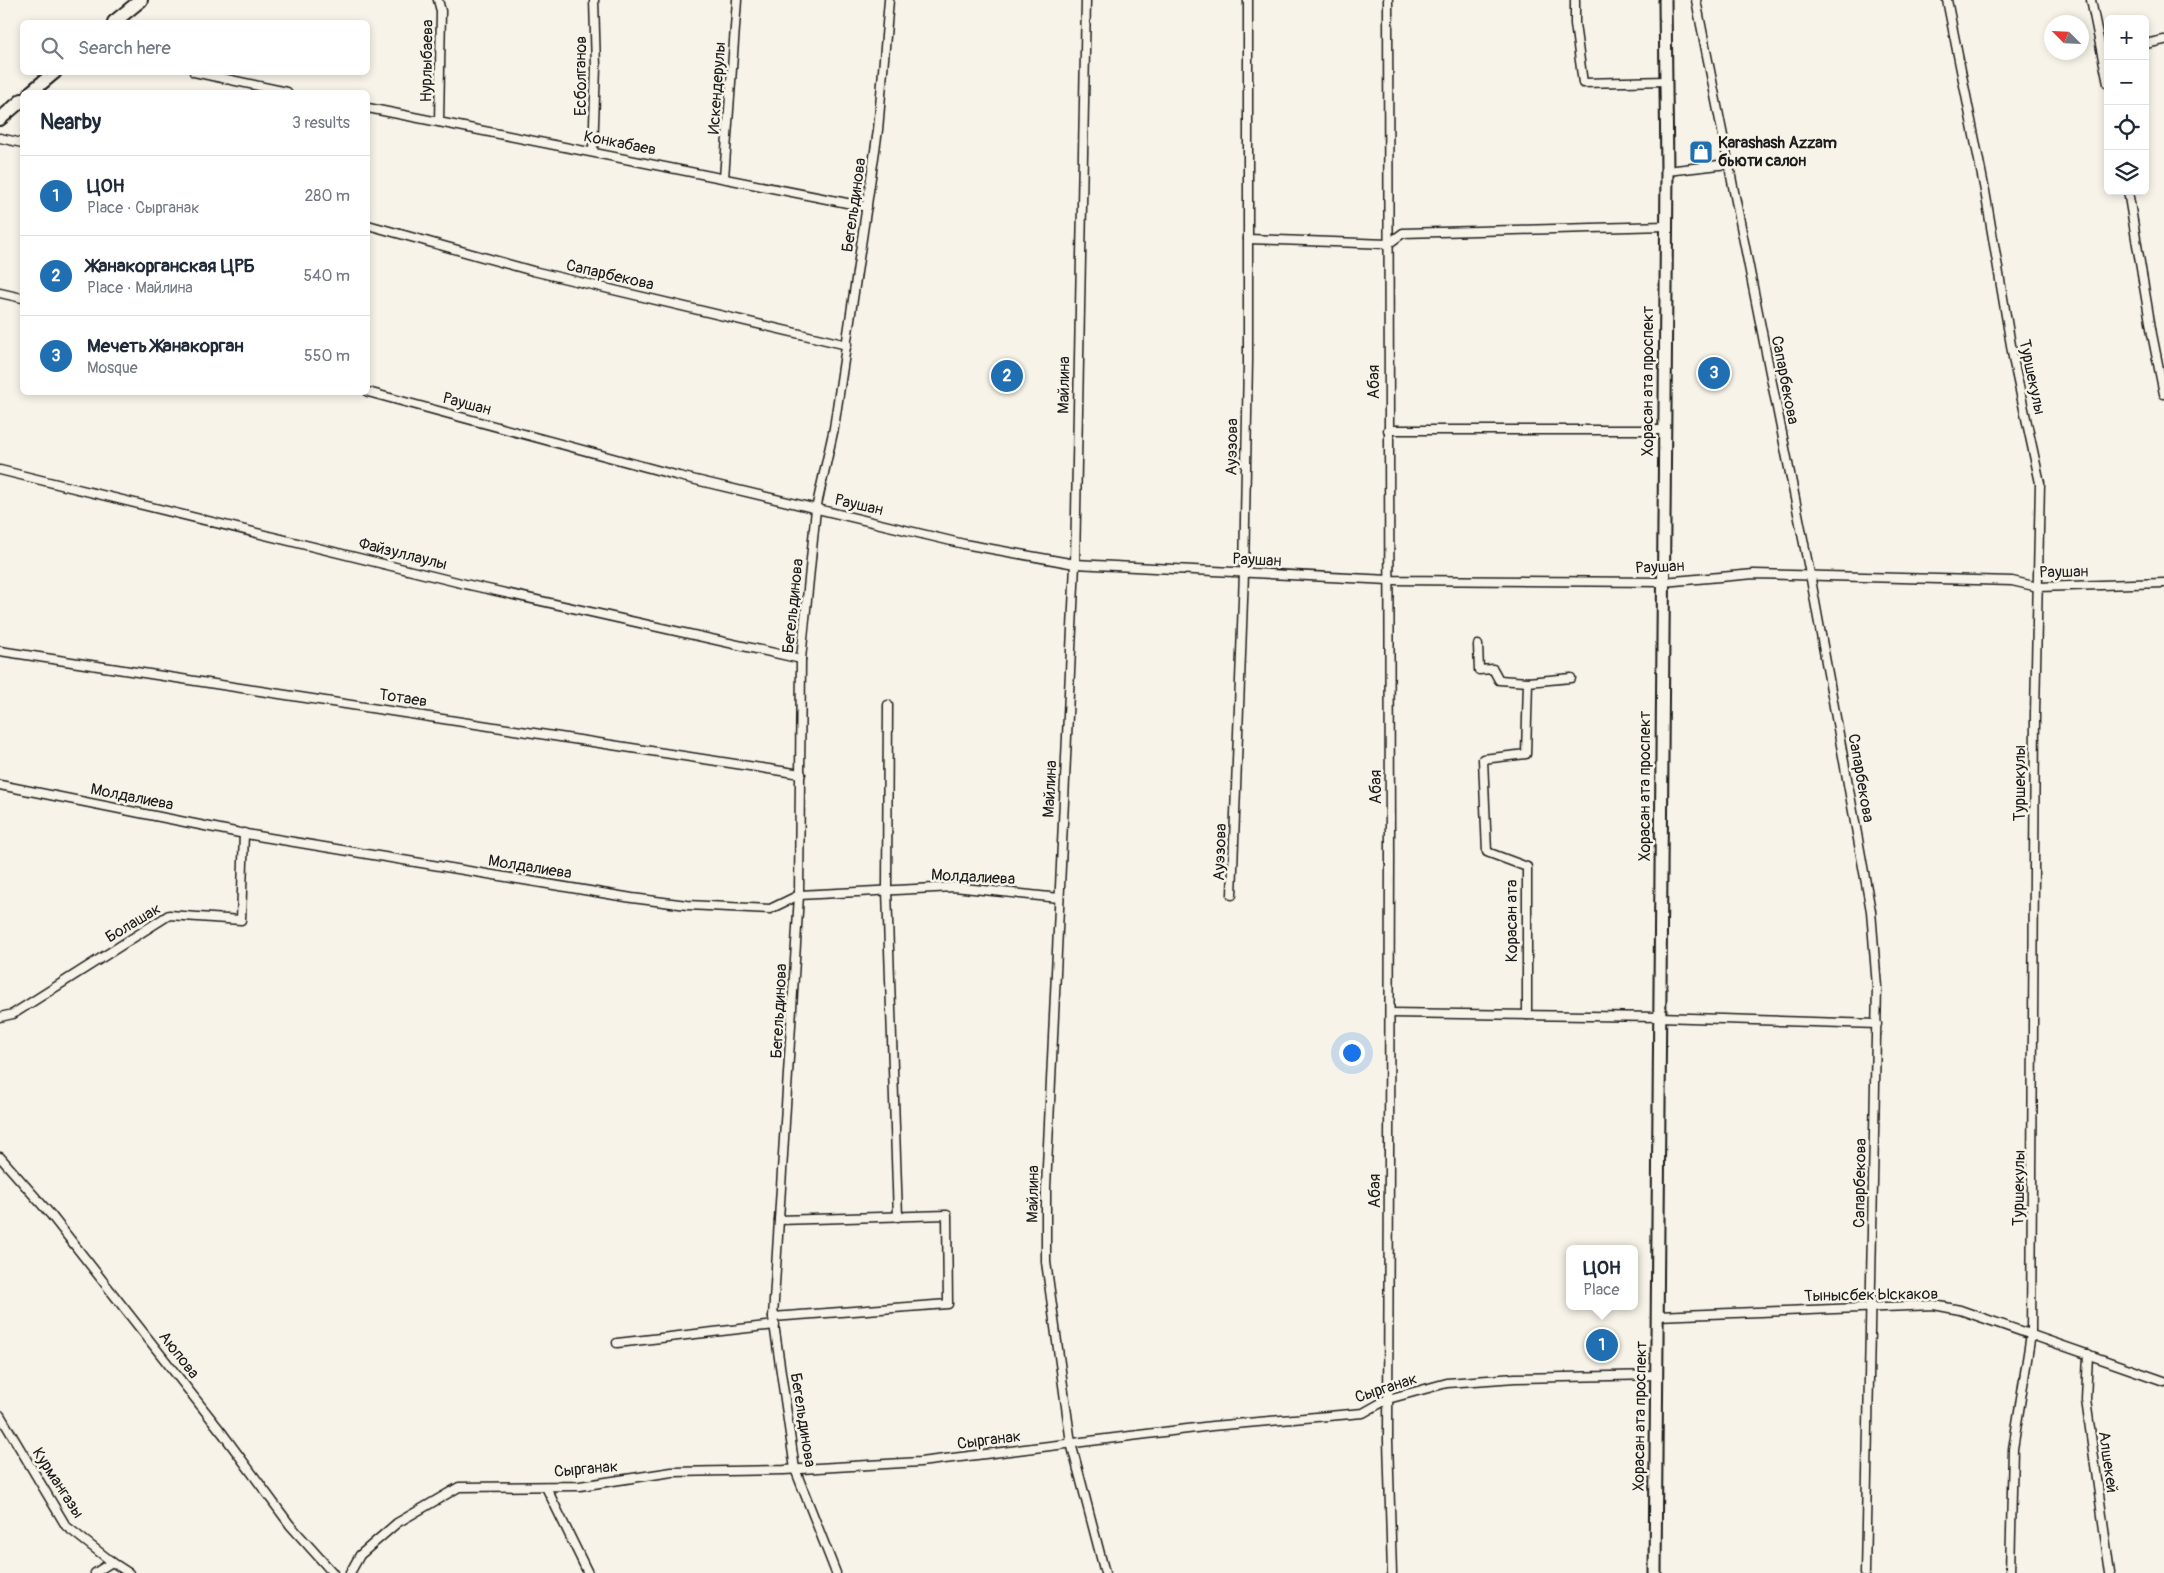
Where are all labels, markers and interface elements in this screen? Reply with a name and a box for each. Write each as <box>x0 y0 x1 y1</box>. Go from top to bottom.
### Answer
north arrow <box>2044 15 2089 60</box>
map controls <box>2104 15 2149 195</box>
button: + <box>2104 15 2149 60</box>
street label: Нурлыбаева <box>416 19 438 103</box>
search box <box>20 20 370 75</box>
icon: search <box>38 34 66 62</box>
text: Search here <box>78 36 171 60</box>
street label: Есболганов <box>571 36 591 116</box>
street label: Искендерулы <box>704 41 730 135</box>
button: − <box>2104 60 2149 105</box>
button: locate <box>2104 105 2149 150</box>
text: Nearby <box>40 109 101 136</box>
text: 3 results <box>292 113 350 133</box>
street label: Конкабаев <box>582 126 658 160</box>
place label: Karashash Azzam бьюти салон <box>1718 133 1837 171</box>
shop icon: Karashash Azzam бьюти салон <box>1688 139 1714 165</box>
button: layers <box>2104 150 2149 195</box>
street label: Бегельдинова <box>837 156 871 254</box>
text: ЦОН <box>87 174 125 198</box>
text: 1 <box>53 186 59 206</box>
text: 280 m <box>304 186 350 206</box>
text: Place · Сырганак <box>87 198 200 218</box>
text: Жанакорганская ЦРБ <box>87 254 255 278</box>
street label: Сапарбекова <box>564 255 656 295</box>
text: 2 <box>52 266 60 286</box>
text: 540 m <box>303 266 350 286</box>
text: Place · Майлина <box>87 278 193 298</box>
street label: Хорасан ата проспект <box>1638 306 1658 456</box>
text: Мечеть Жанакорган <box>87 334 244 358</box>
street label: Сапарбекова <box>1767 334 1803 426</box>
street label: Туршекулы <box>2014 338 2050 416</box>
text: 3 <box>52 346 60 366</box>
text: 550 m <box>304 346 350 366</box>
pin: 3 <box>1698 354 1730 392</box>
street label: Майлина <box>1053 356 1075 414</box>
pin: 2 <box>991 357 1023 395</box>
text: Mosque <box>87 358 138 378</box>
street label: Абая <box>1364 365 1384 399</box>
street label: Раушан <box>441 388 493 420</box>
street label: Ауэзова <box>1222 418 1242 476</box>
street label: Раушан <box>833 490 885 520</box>
street label: Файзуллаулы <box>357 533 449 575</box>
street label: Раушан <box>1232 549 1282 571</box>
street label: Раушан <box>1635 556 1685 578</box>
street label: Бегельдинова <box>778 558 808 654</box>
street label: Раушан <box>2039 562 2089 582</box>
street label: Тотаев <box>377 684 429 712</box>
street label: Хорасан ата проспект <box>1635 711 1655 861</box>
street label: Сапарбекова <box>1843 732 1879 824</box>
street label: Туршекулы <box>2010 745 2030 821</box>
street label: Майлина <box>1039 760 1061 818</box>
street label: Абая <box>1366 770 1386 804</box>
street label: Молдалиева <box>89 779 175 815</box>
street label: Ауэзова <box>1209 823 1231 881</box>
street label: Молдалиева <box>487 851 573 883</box>
street label: Молдалиева <box>930 865 1016 889</box>
street label: Корасан ата <box>1502 880 1522 962</box>
street label: Болашак <box>102 899 164 947</box>
street label: Бегельдинова <box>767 963 791 1059</box>
your location <box>1339 1040 1365 1066</box>
street label: Сапарбекова <box>1849 1138 1871 1228</box>
street label: Туршекулы <box>2008 1150 2030 1226</box>
street label: Майлина <box>1022 1165 1044 1223</box>
street label: Абая <box>1365 1174 1385 1208</box>
popup <box>1566 1245 1638 1310</box>
text: ЦОН <box>1583 1256 1621 1280</box>
text: Place <box>1583 1280 1619 1300</box>
street label: Тынысбек Ыскаков <box>1804 1284 1938 1306</box>
pin: 1 <box>1586 1326 1618 1364</box>
street label: Аюпова <box>154 1327 204 1383</box>
street label: Хорасан ата проспект <box>1629 1341 1651 1491</box>
street label: Сырганак <box>1352 1369 1420 1407</box>
street label: Бегельдинова <box>786 1371 820 1469</box>
street label: Сырганак <box>956 1426 1022 1454</box>
street label: Алшекей <box>2094 1430 2122 1494</box>
street label: Курмангазы <box>28 1444 88 1522</box>
street label: Сырганак <box>553 1456 619 1482</box>

